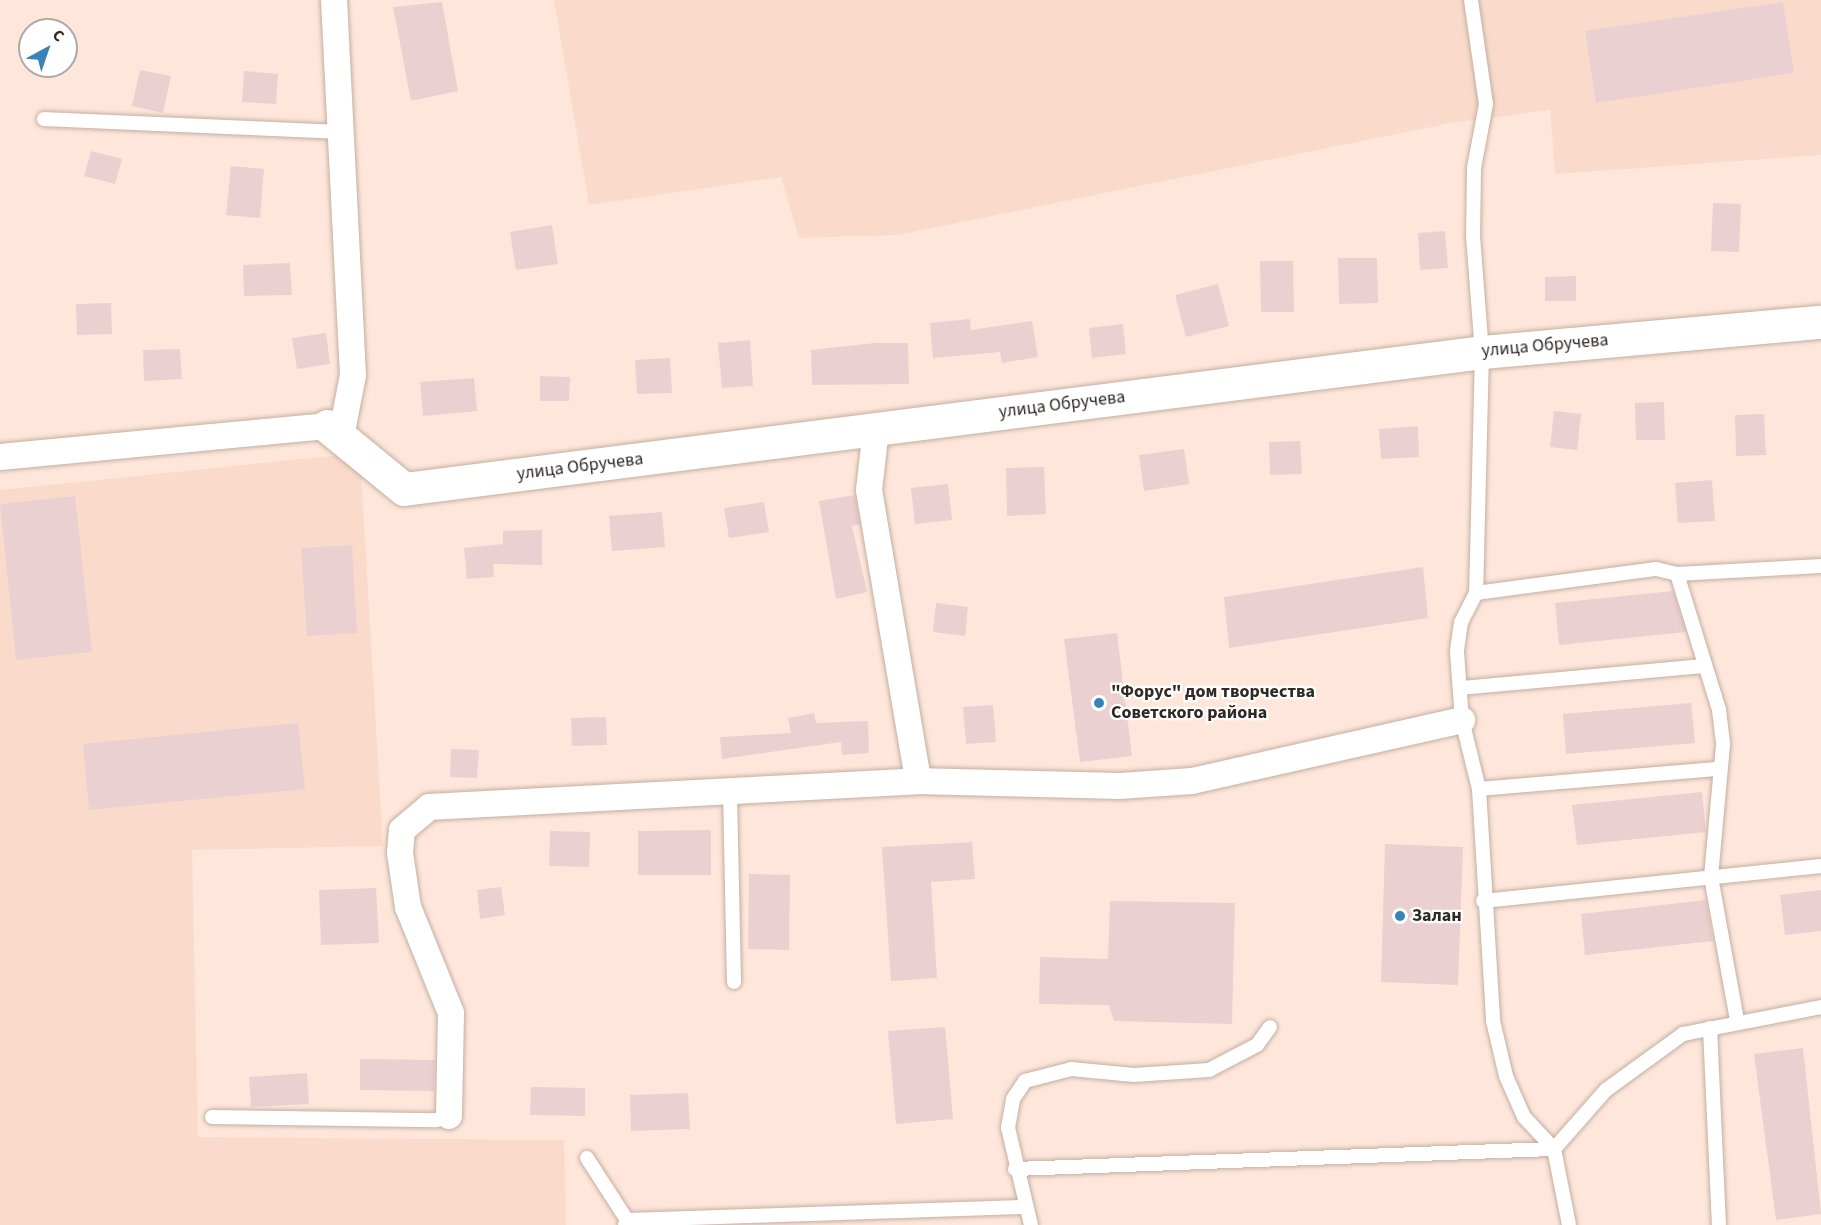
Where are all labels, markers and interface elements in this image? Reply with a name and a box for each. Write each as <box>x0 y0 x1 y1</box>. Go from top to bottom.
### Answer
north arrow <box>18 18 78 78</box>
text: С <box>48 24 69 47</box>
street label: улица Обручева <box>1481 330 1609 362</box>
street label: улица Обручева <box>998 387 1126 423</box>
street label: улица Обручева <box>516 449 644 485</box>
place label: "Форус" дом творчества Советского района <box>1111 682 1315 724</box>
marker: "Форус" дом творчества Советского района <box>1092 696 1106 710</box>
place label: Залан <box>1412 905 1462 927</box>
marker: Залан <box>1393 909 1407 923</box>

